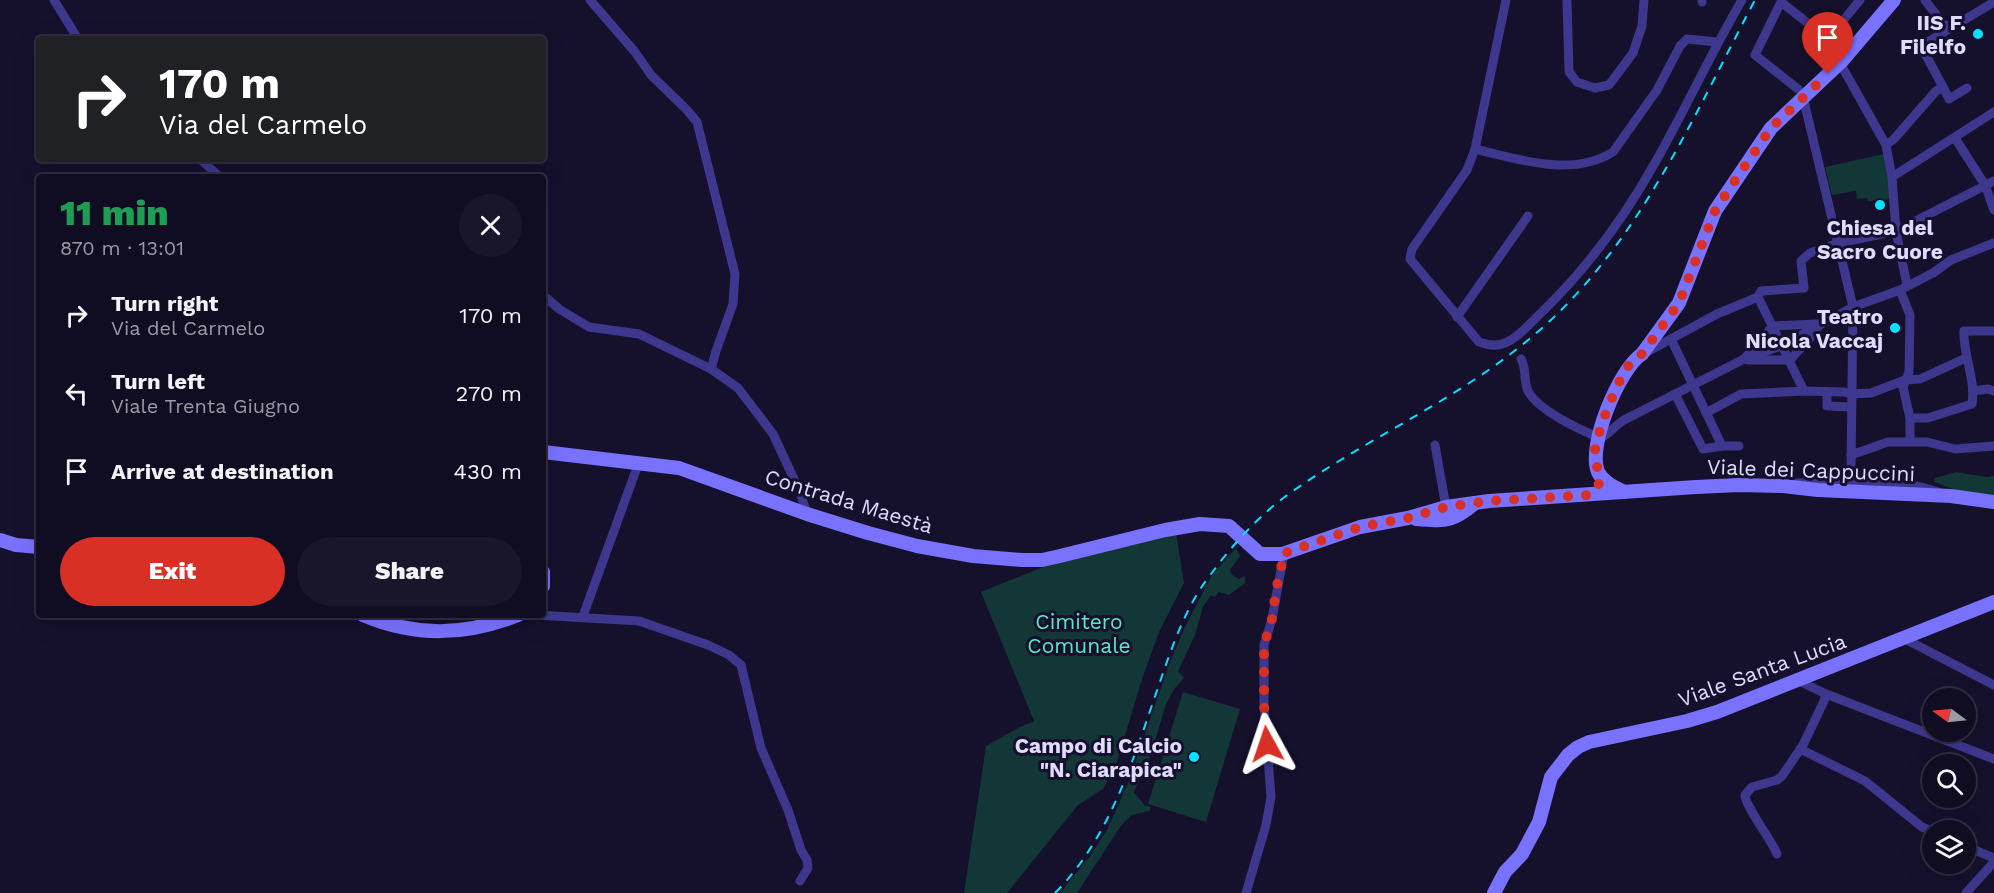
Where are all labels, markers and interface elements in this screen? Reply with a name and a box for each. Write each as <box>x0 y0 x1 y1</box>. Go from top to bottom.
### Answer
place label: IIS F. Filelfo <box>1900 10 1966 59</box>
pin <box>1802 12 1853 74</box>
icon: arrive <box>1811 21 1844 54</box>
marker: IIS F. Filelfo <box>1971 27 1985 41</box>
text: 170 m <box>159 59 280 108</box>
icon: right <box>60 60 138 138</box>
text: Via del Carmelo <box>159 109 367 141</box>
text: 11 min <box>60 192 169 234</box>
button: close <box>459 194 522 257</box>
marker: Chiesa del Sacro Cuore <box>1873 198 1887 212</box>
place label: Chiesa del Sacro Cuore <box>1817 215 1943 264</box>
text: 870 m · 13:01 <box>60 236 184 260</box>
text: Turn right <box>111 291 218 316</box>
icon: right <box>60 299 93 332</box>
text: 170 m <box>459 303 522 328</box>
place label: Teatro Nicola Vaccaj <box>1745 304 1883 353</box>
text: Via del Carmelo <box>111 316 265 340</box>
marker: Teatro Nicola Vaccaj <box>1888 321 1902 335</box>
text: Turn left <box>111 369 205 394</box>
icon: left <box>60 377 93 410</box>
text: 270 m <box>456 381 522 406</box>
text: Viale Trenta Giugno <box>111 394 300 418</box>
street label: Viale dei Cappuccini <box>1707 454 1915 486</box>
icon: arrive <box>60 455 93 488</box>
text: Arrive at destination <box>111 459 334 484</box>
text: 430 m <box>454 459 522 484</box>
street label: Contrada Maestà <box>762 464 936 538</box>
button: Exit <box>60 537 285 606</box>
button: Share <box>297 537 522 606</box>
park label: Cimitero Comunale <box>1027 609 1131 658</box>
street label: Viale Santa Lucia <box>1675 628 1849 712</box>
north arrow <box>1922 688 1976 742</box>
map controls <box>1922 688 1976 874</box>
position arrow <box>1235 712 1299 776</box>
place label: Campo di Calcio "N. Ciarapica" <box>1015 733 1182 782</box>
marker: Campo di Calcio "N. Ciarapica" <box>1187 750 1201 764</box>
button: search <box>1922 754 1976 808</box>
button: layers <box>1922 820 1976 874</box>

